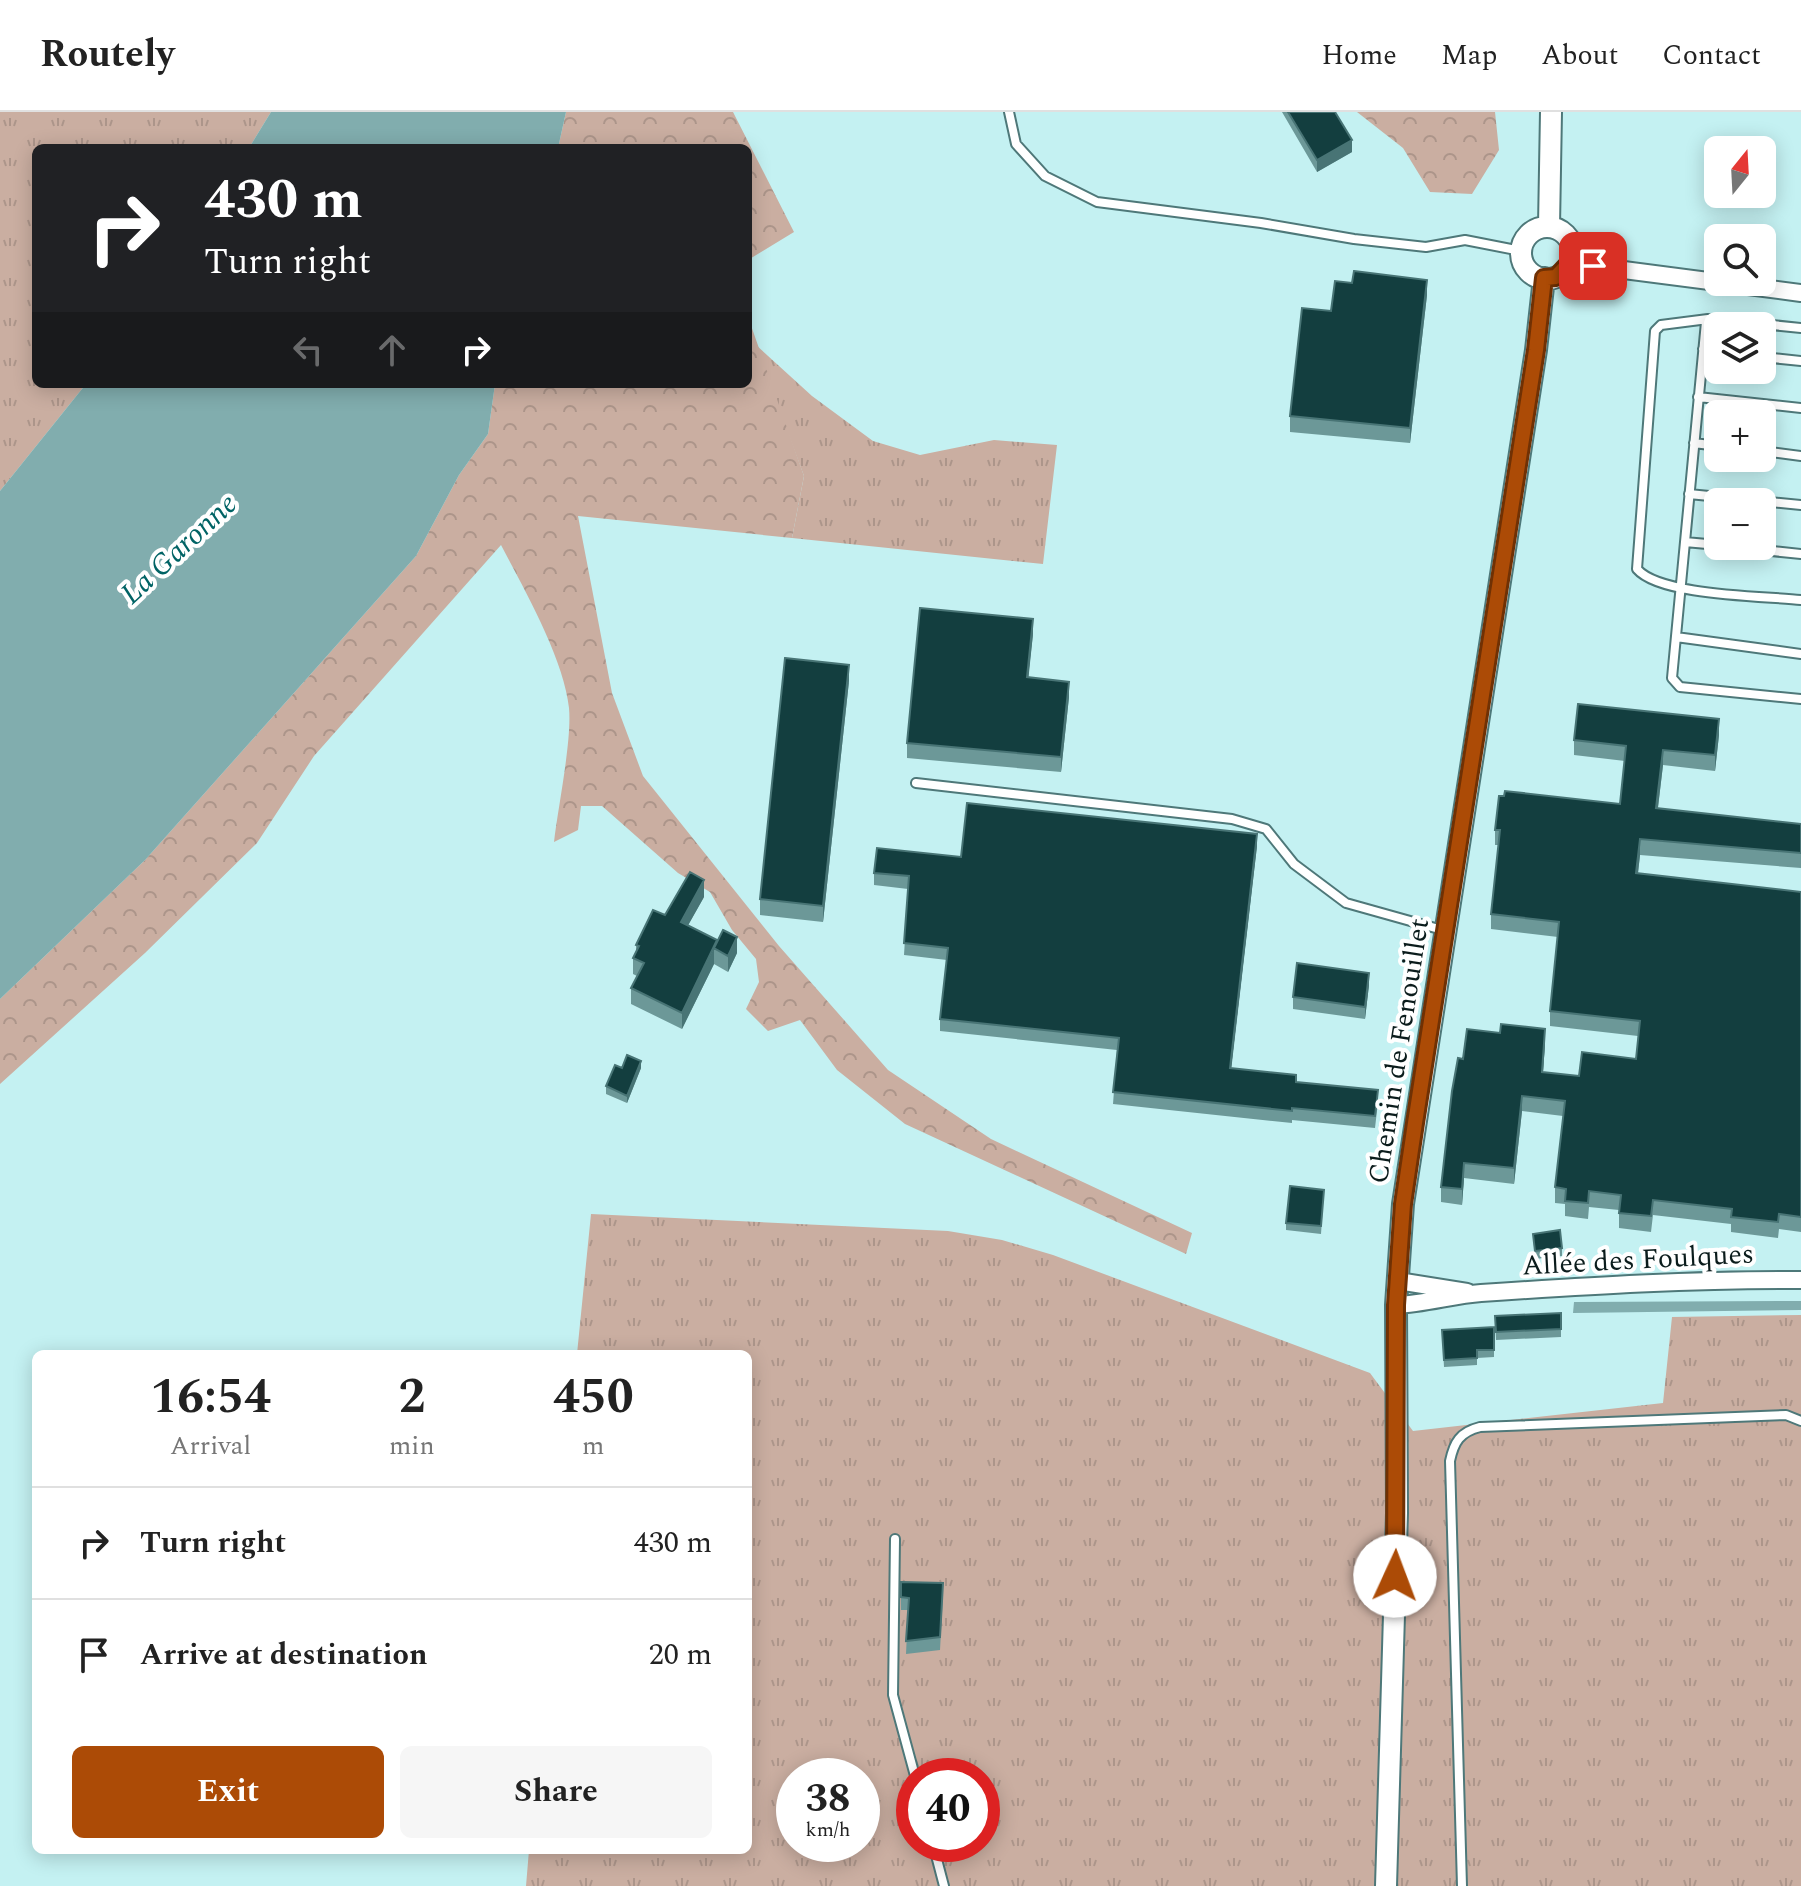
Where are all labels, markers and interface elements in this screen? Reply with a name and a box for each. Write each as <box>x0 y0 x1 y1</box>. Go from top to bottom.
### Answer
text: Routely <box>40 26 174 84</box>
text: Home <box>1321 34 1397 77</box>
text: Map <box>1441 34 1497 77</box>
text: About <box>1541 34 1618 77</box>
text: Contact <box>1662 34 1761 77</box>
north arrow <box>1704 136 1776 208</box>
map controls <box>1704 136 1776 560</box>
text: 430 m <box>204 158 363 243</box>
icon: right <box>72 176 176 280</box>
button: search <box>1704 224 1776 296</box>
pin <box>1559 232 1627 300</box>
text: Turn right <box>204 235 371 290</box>
icon: arrive <box>1571 244 1615 288</box>
button: layers <box>1704 312 1776 384</box>
icon: left <box>286 328 330 372</box>
icon: ahead <box>370 328 414 372</box>
icon: right <box>454 328 498 372</box>
button: + <box>1704 400 1776 472</box>
water label: La Garonne <box>110 482 248 616</box>
button: − <box>1704 488 1776 560</box>
street label: Chemin de Fenouillet <box>1357 915 1441 1187</box>
street label: Allée des Foulques <box>1521 1232 1755 1288</box>
text: 16:54 <box>150 1361 271 1434</box>
text: 2 <box>398 1361 425 1434</box>
text: 450 <box>553 1361 634 1434</box>
text: Arrival <box>170 1426 251 1466</box>
text: min <box>389 1426 435 1466</box>
text: m <box>582 1426 604 1466</box>
text: Turn right <box>140 1520 286 1566</box>
text: 430 m <box>634 1520 712 1566</box>
icon: right <box>72 1521 116 1565</box>
position arrow <box>1353 1534 1437 1618</box>
text: Arrive at destination <box>140 1632 427 1678</box>
text: 20 m <box>649 1632 712 1678</box>
icon: arrive <box>72 1633 116 1677</box>
button: Exit <box>72 1746 384 1838</box>
button: Share <box>400 1746 712 1838</box>
speed limit sign: 40 <box>896 1758 1000 1862</box>
text: 38 <box>806 1769 850 1830</box>
text: km/h <box>806 1815 851 1845</box>

